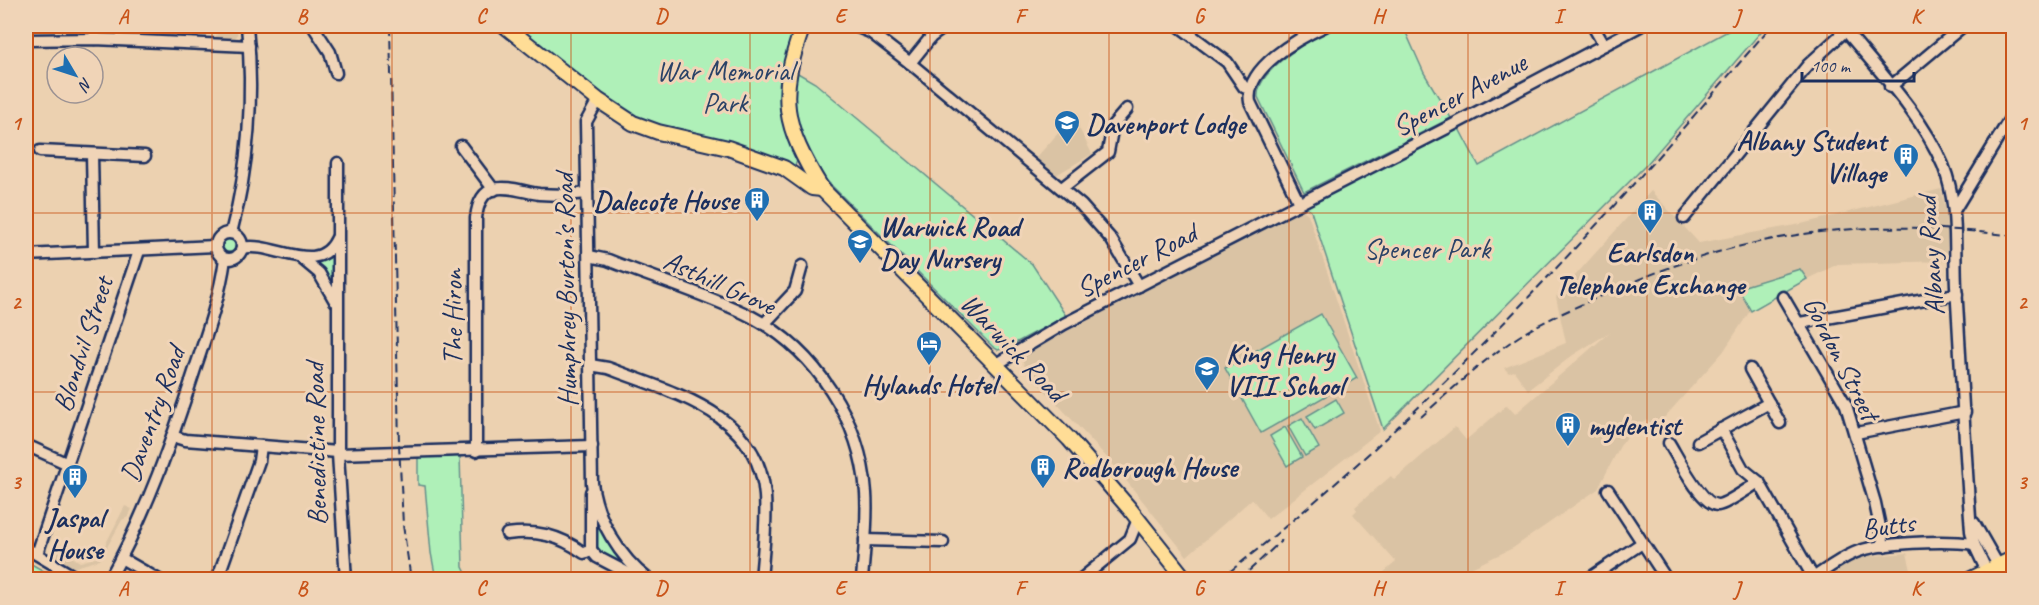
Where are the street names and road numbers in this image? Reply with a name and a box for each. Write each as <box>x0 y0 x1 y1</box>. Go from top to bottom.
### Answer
street label: Spencer Avenue <box>1386 44 1534 144</box>
street label: Humphrey Burton's Road <box>546 169 585 407</box>
street label: Albany Road <box>1909 191 1952 317</box>
street label: Spencer Road <box>1070 213 1206 306</box>
street label: Asthill Grove <box>658 242 783 323</box>
street label: The Hiron <box>435 268 470 365</box>
street label: Blondvil Street <box>44 270 122 416</box>
street label: Warwick Road <box>953 286 1077 412</box>
street label: Gordon Street <box>1795 290 1889 430</box>
street label: Daventry Road <box>112 338 194 487</box>
street label: Benedictine Road <box>297 358 334 526</box>
street label: Butts <box>1859 504 1919 547</box>

